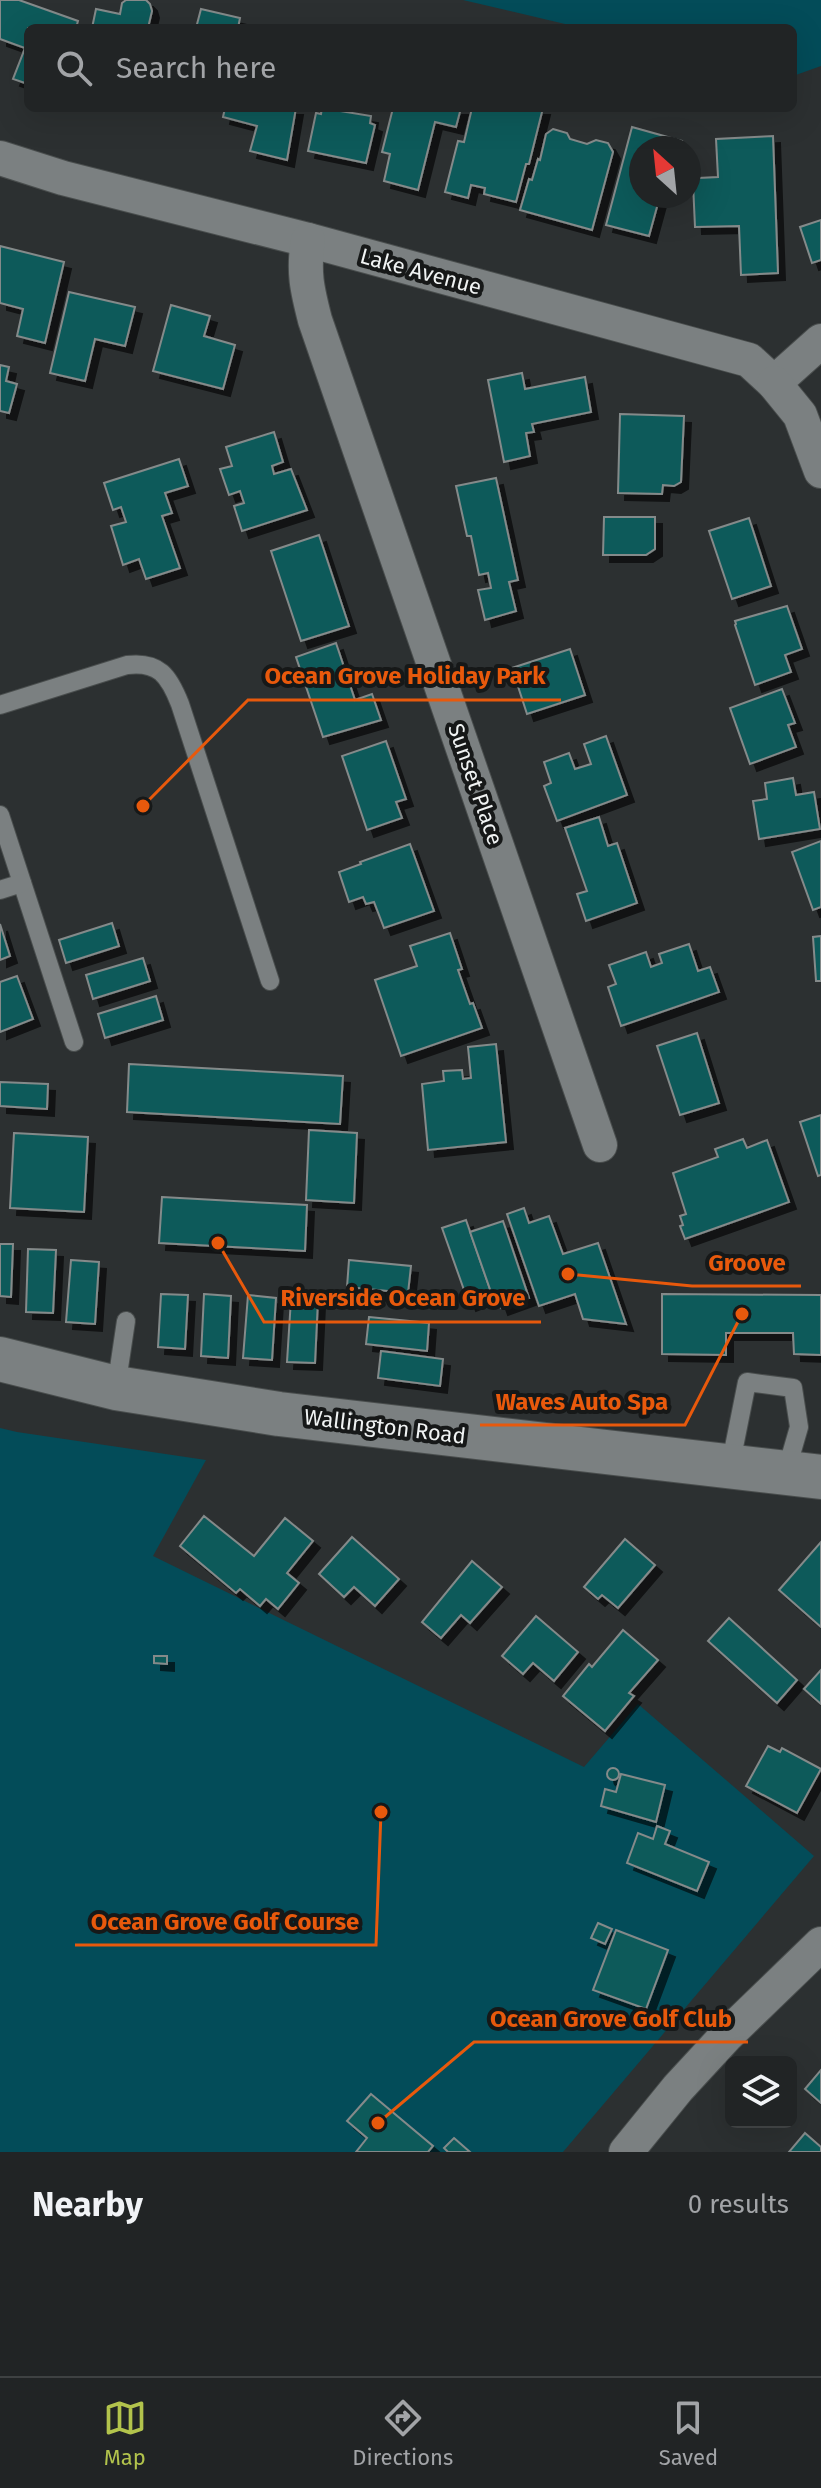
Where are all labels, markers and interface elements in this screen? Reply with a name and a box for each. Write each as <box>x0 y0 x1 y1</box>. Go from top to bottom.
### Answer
search box <box>24 24 797 112</box>
icon: search <box>52 46 96 90</box>
text: Search here <box>116 50 276 86</box>
north arrow <box>629 136 701 208</box>
street label: Lake Avenue <box>357 242 485 301</box>
callout: Ocean Grove Holiday Park <box>248 652 561 700</box>
text: Ocean Grove Holiday Park <box>265 662 546 690</box>
street label: Sunset Place <box>442 720 509 848</box>
callout: Groove <box>692 1238 801 1286</box>
text: Groove <box>708 1249 786 1277</box>
callout: Riverside Ocean Grove <box>264 1274 541 1322</box>
text: Riverside Ocean Grove <box>281 1284 525 1312</box>
callout: Waves Auto Spa <box>480 1377 685 1425</box>
text: Waves Auto Spa <box>496 1388 668 1416</box>
street label: Wallington Road <box>303 1403 467 1450</box>
callout: Ocean Grove Golf Course <box>75 1897 376 1945</box>
text: Ocean Grove Golf Course <box>91 1908 359 1936</box>
callout: Ocean Grove Golf Club <box>474 1994 748 2042</box>
text: Ocean Grove Golf Club <box>490 2005 732 2033</box>
map controls <box>725 2056 797 2128</box>
button: layers <box>725 2056 797 2128</box>
text: Nearby <box>32 2184 143 2225</box>
text: 0 results <box>688 2189 789 2220</box>
tab: Map <box>103 2396 147 2471</box>
tab: Directions <box>352 2396 453 2471</box>
tab: Saved <box>659 2396 718 2471</box>

